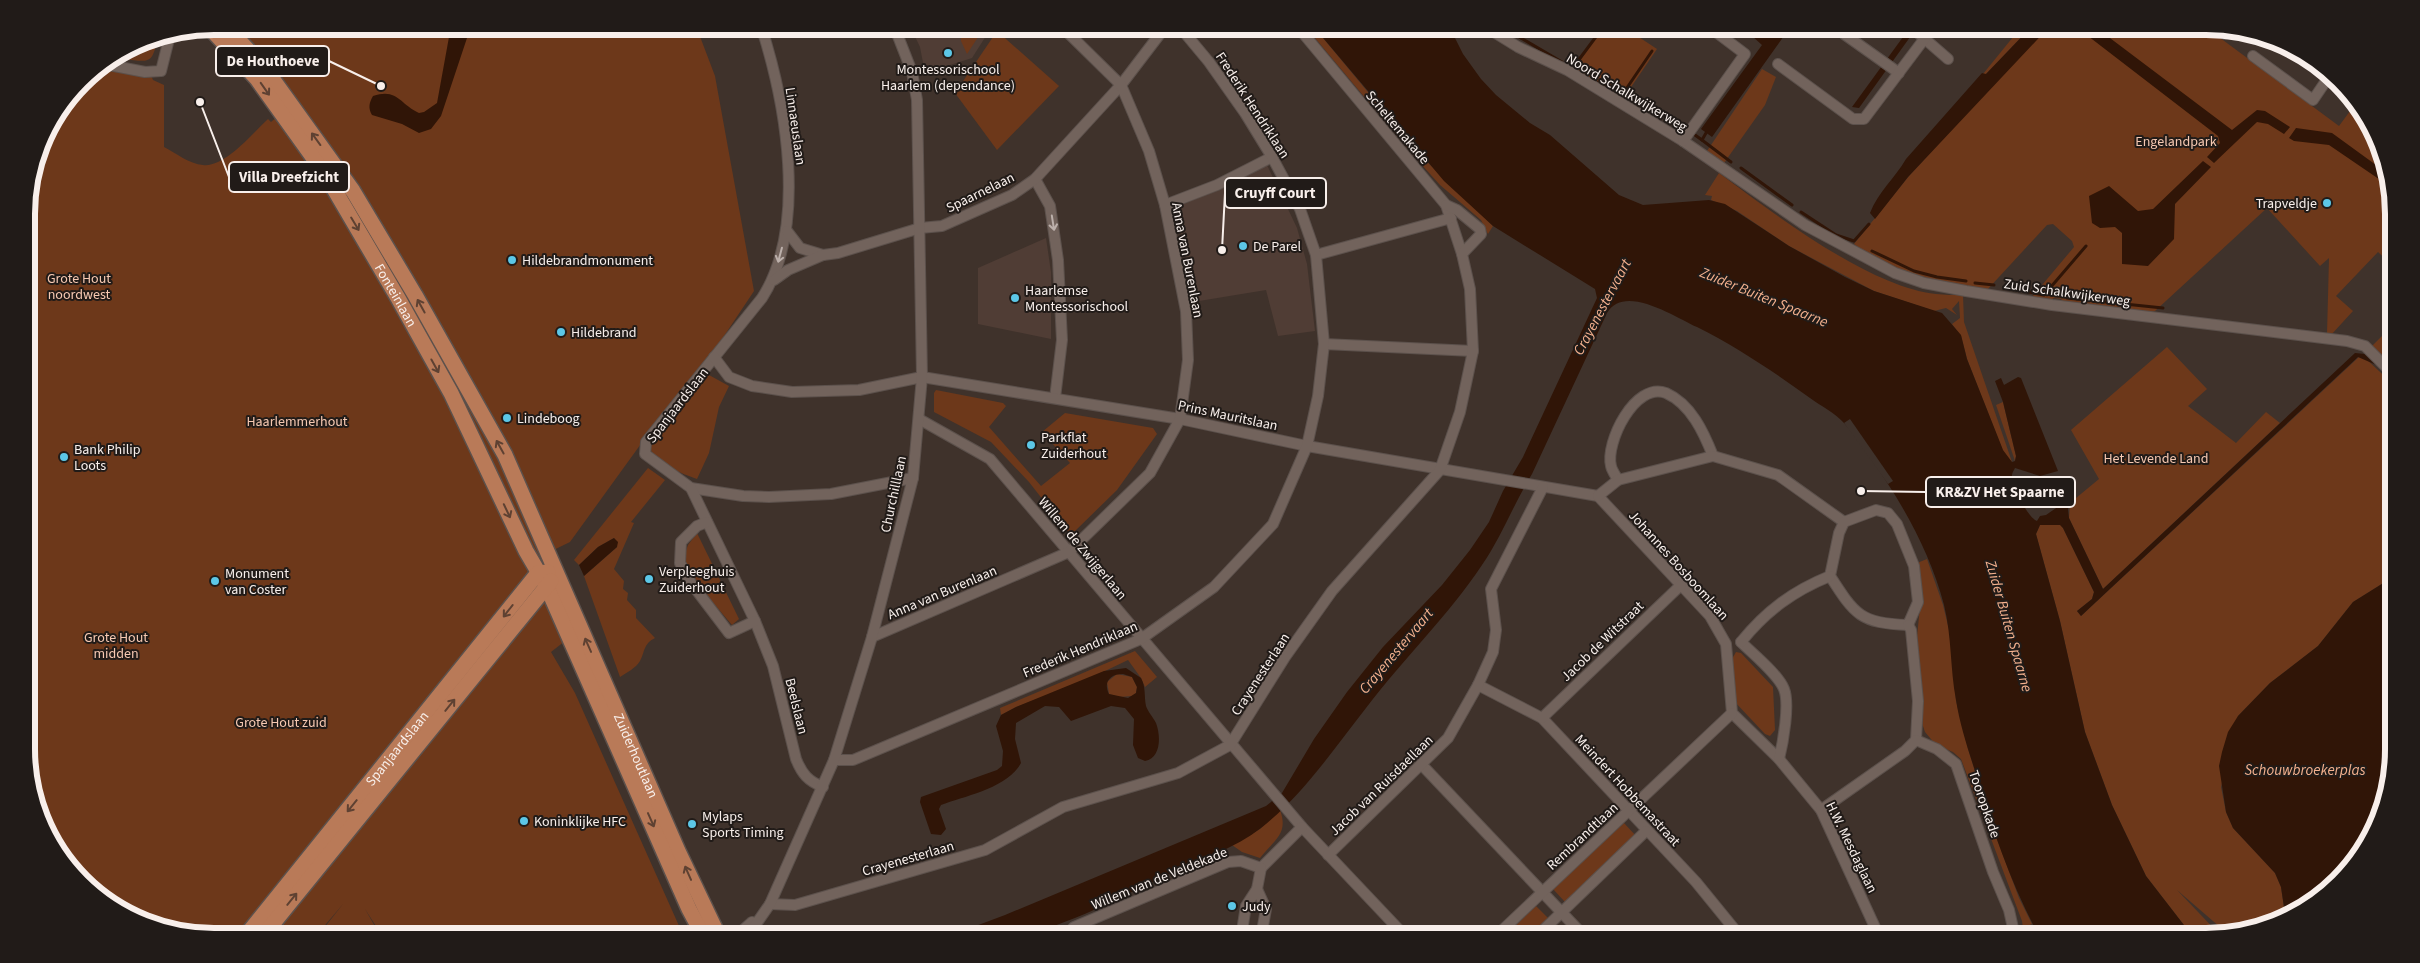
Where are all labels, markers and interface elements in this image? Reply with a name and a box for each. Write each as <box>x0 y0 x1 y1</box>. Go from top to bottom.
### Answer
callout: De Houthoeve <box>216 46 329 76</box>
marker: Montessorischool Haarlem (dependance) <box>942 47 954 59</box>
street label: Frederik Hendriklaan <box>1210 48 1294 163</box>
street label: Noord Schalkwijkerweg <box>1562 49 1691 137</box>
text: De Houthoeve <box>226 51 320 72</box>
place label: Montessorischool Haarlem (dependance) <box>881 60 1015 96</box>
one-way arrow <box>260 82 270 96</box>
street label: Linnaeuslaan <box>780 86 810 166</box>
street label: Scheltemakade <box>1360 86 1434 169</box>
park label: Engelandpark <box>2135 132 2217 152</box>
one-way arrow <box>310 133 321 146</box>
callout: Villa Dreefzicht <box>229 162 349 192</box>
text: Villa Dreefzicht <box>238 167 339 188</box>
street label: Spaarnelaan <box>943 168 1018 218</box>
callout: Cruyff Court <box>1225 178 1326 208</box>
text: Cruyff Court <box>1234 183 1316 204</box>
place label: Trapveldje <box>2256 194 2317 214</box>
marker: Trapveldje <box>2321 197 2333 209</box>
street label: Anna van Burenlaan <box>1166 201 1208 320</box>
one-way arrow <box>1048 215 1058 231</box>
one-way arrow <box>350 217 360 231</box>
place label: De Parel <box>1253 237 1301 257</box>
marker: De Parel <box>1237 240 1249 252</box>
one-way arrow <box>775 247 784 263</box>
place label: Hildebrandmonument <box>522 251 653 271</box>
marker: Hildebrandmonument <box>506 254 518 266</box>
water label: Crayenestervaart <box>1568 254 1637 359</box>
street label: Fonteinlaan <box>369 260 421 331</box>
water label: Zuider Buiten Spaarne <box>1696 262 1831 333</box>
park label: Grote Hout noordwest <box>47 269 111 305</box>
street label: Zuid Schalkwijkerweg <box>2002 274 2131 312</box>
place label: Haarlemse Montessorischool <box>1025 281 1129 317</box>
marker: Haarlemse Montessorischool <box>1009 292 1021 304</box>
one-way arrow <box>416 298 426 313</box>
place label: Hildebrand <box>571 323 637 343</box>
marker: Hildebrand <box>555 326 567 338</box>
one-way arrow <box>430 358 440 373</box>
street label: Spanjaardslaan <box>642 364 714 448</box>
street label: Prins Mauritslaan <box>1176 396 1280 436</box>
place label: Lindeboog <box>517 409 580 429</box>
park label: Haarlemmerhout <box>246 412 348 432</box>
marker: Lindeboog <box>501 412 513 424</box>
place label: Parkflat Zuiderhout <box>1041 428 1107 464</box>
marker: Parkflat Zuiderhout <box>1025 439 1037 451</box>
place label: Bank Philip Loots <box>74 440 141 476</box>
one-way arrow <box>495 441 505 455</box>
park label: Het Levende Land <box>2103 449 2209 469</box>
marker: Bank Philip Loots <box>58 451 70 463</box>
street label: Churchilllaan <box>876 454 912 534</box>
callout: KR&ZV Het Spaarne <box>1926 477 2075 507</box>
text: KR&ZV Het Spaarne <box>1935 482 2065 503</box>
street label: Willem de Zwijgerlaan <box>1033 493 1131 604</box>
one-way arrow <box>502 504 512 519</box>
street label: Johannes Bosboomlaan <box>1624 506 1733 625</box>
water label: Zuider Buiten Spaarne <box>1979 557 2037 695</box>
street label: Anna van Burenlaan <box>885 561 1000 625</box>
place label: Verpleeghuis Zuiderhout <box>659 562 735 598</box>
place label: Monument van Coster <box>225 564 289 600</box>
marker: Verpleeghuis Zuiderhout <box>643 573 655 585</box>
marker: Monument van Coster <box>209 575 221 587</box>
street label: Jacob de Witstraat <box>1557 597 1649 686</box>
water label: Crayenestervaart <box>1354 603 1439 699</box>
one-way arrow <box>503 605 514 618</box>
street label: Frederik Hendriklaan <box>1020 617 1141 683</box>
park label: Grote Hout midden <box>84 628 148 664</box>
street label: Crayenesterlaan <box>1227 629 1295 720</box>
one-way arrow <box>583 638 593 653</box>
street label: Beelslaan <box>779 676 813 736</box>
one-way arrow <box>444 699 455 712</box>
street label: Spanjaardslaan <box>361 707 434 791</box>
street label: Zuiderhoutlaan <box>608 710 663 801</box>
park label: Grote Hout zuid <box>235 713 327 733</box>
street label: Meindert Hobbemastraat <box>1570 730 1685 851</box>
street label: Jacob van Ruisdaellaan <box>1325 731 1438 841</box>
water label: Schouwbroekerplas <box>2244 760 2366 781</box>
street label: Tooropkade <box>1963 768 2005 841</box>
street label: Rembrandtlaan <box>1543 798 1623 875</box>
street label: H.W. Mesdaglaan <box>1820 798 1882 896</box>
one-way arrow <box>346 800 357 813</box>
place label: Mylaps Sports Timing <box>702 807 784 843</box>
place label: Koninklijke HFC <box>534 812 626 832</box>
one-way arrow <box>646 812 656 827</box>
marker: Koninklijke HFC <box>518 815 530 827</box>
marker: Mylaps Sports Timing <box>686 818 698 830</box>
street label: Crayenesterlaan <box>860 836 957 882</box>
street label: Willem van de Veldekade <box>1088 842 1230 915</box>
one-way arrow <box>683 866 692 881</box>
one-way arrow <box>287 893 298 906</box>
place label: Judy <box>1242 897 1271 917</box>
marker: Judy <box>1226 900 1238 912</box>

